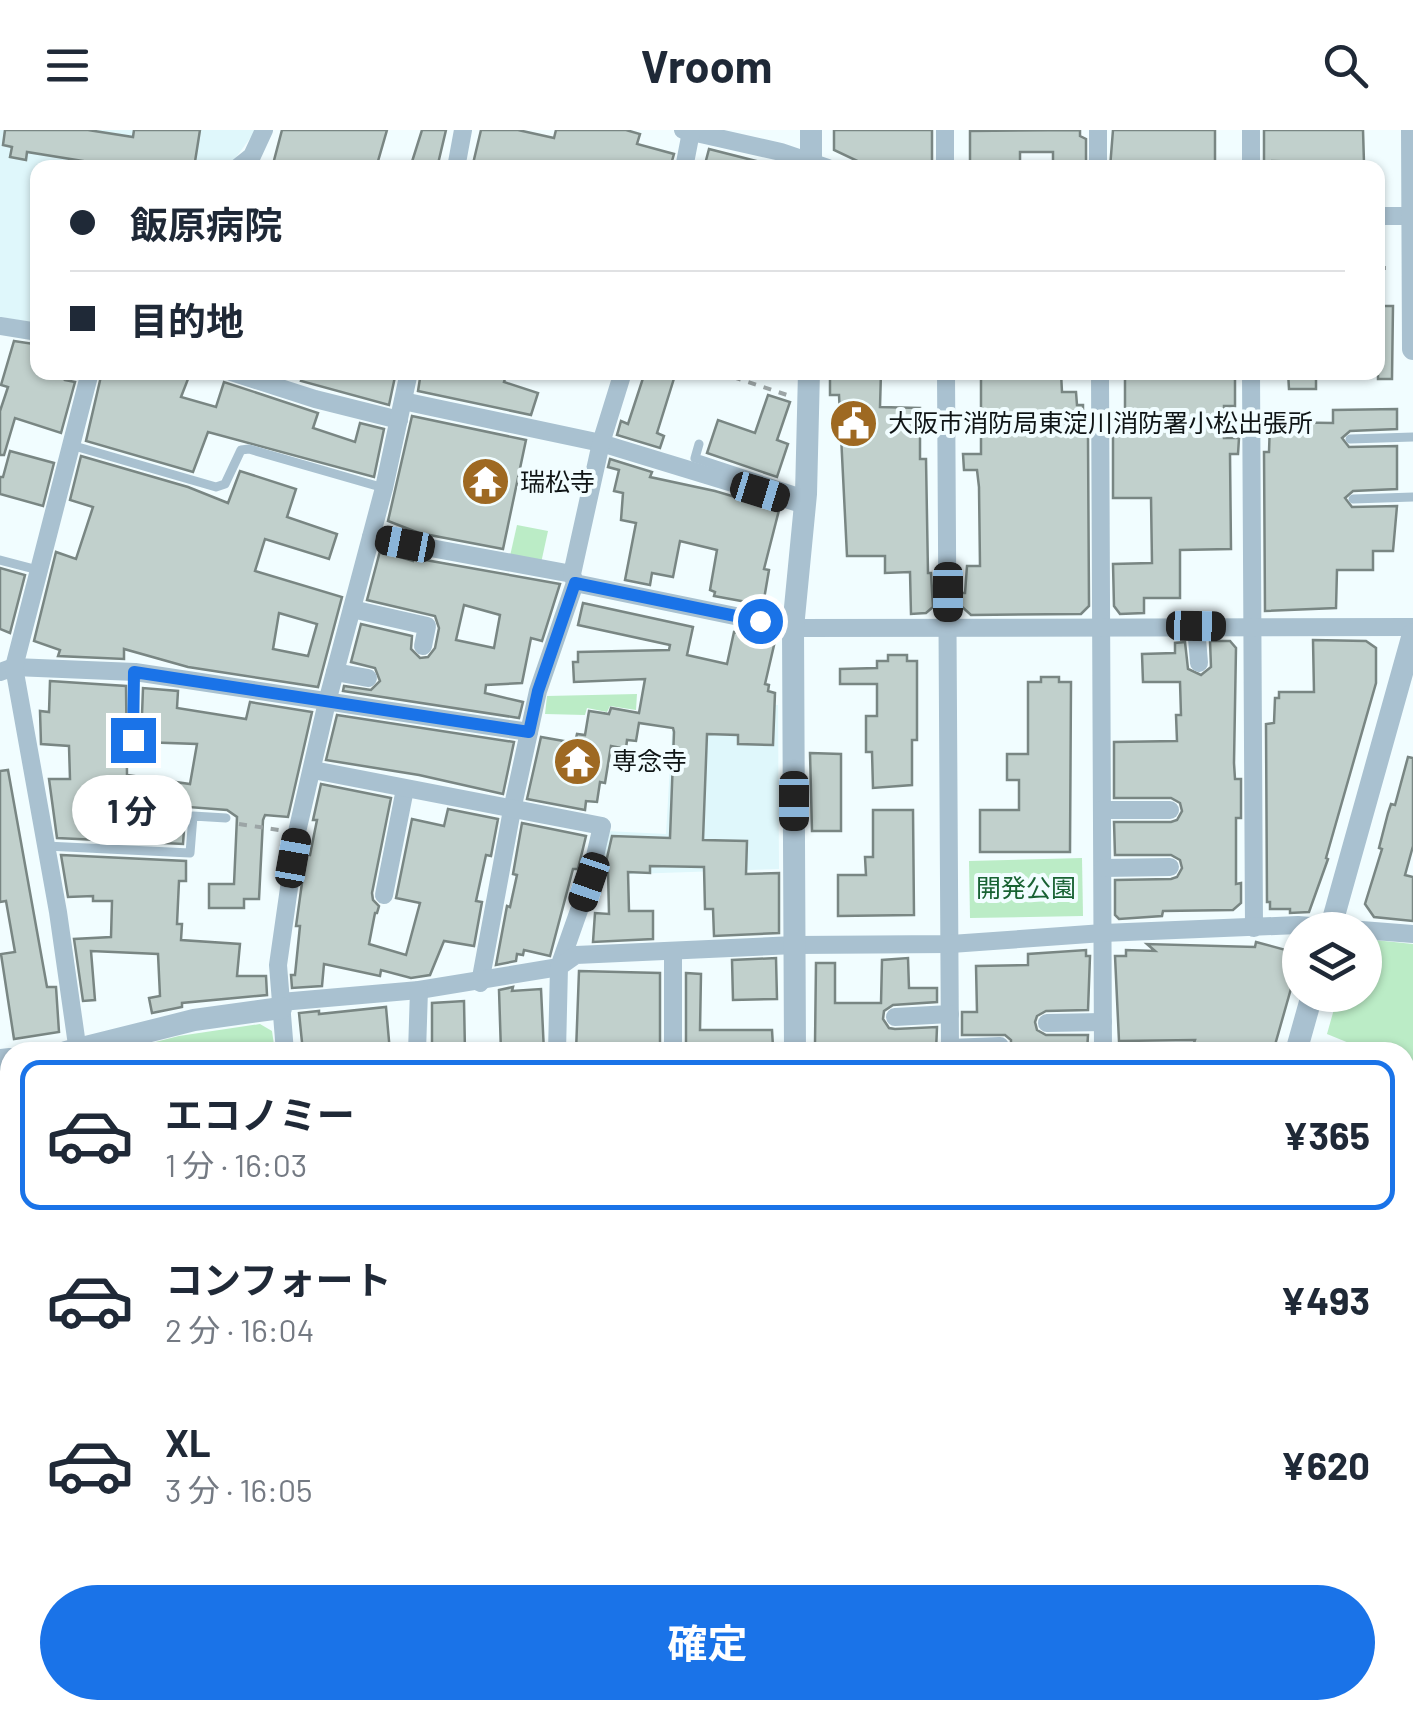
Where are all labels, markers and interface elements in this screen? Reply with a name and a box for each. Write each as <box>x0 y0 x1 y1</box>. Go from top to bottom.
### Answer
icon: menu <box>40 38 95 93</box>
text: Vroom <box>641 38 772 92</box>
icon: search <box>1318 38 1373 93</box>
text: 飯原病院 <box>130 201 282 247</box>
text: 目的地 <box>130 297 244 343</box>
public building icon: 大阪市消防局東淀川消防署小松出張所 <box>827 397 879 449</box>
place label: 大阪市消防局東淀川消防署小松出張所 <box>888 407 1313 437</box>
temple icon: 瑞松寺 <box>459 456 511 508</box>
place label: 瑞松寺 <box>520 466 595 496</box>
car <box>727 469 793 515</box>
car <box>373 524 437 564</box>
car <box>933 562 963 622</box>
route start <box>738 599 783 644</box>
car <box>1166 610 1226 642</box>
route end <box>111 718 156 763</box>
temple icon: 専念寺 <box>551 735 603 787</box>
place label: 専念寺 <box>612 745 687 775</box>
car <box>779 771 809 831</box>
callout: 1 分 <box>73 775 193 845</box>
text: 1 分 <box>107 791 157 829</box>
car <box>273 826 313 890</box>
car <box>565 849 613 915</box>
park label: 開発公園 <box>976 872 1076 902</box>
map controls <box>1282 912 1382 1012</box>
button: layers <box>1282 912 1382 1012</box>
icon: car <box>45 1090 135 1180</box>
text: エコノミー <box>165 1091 355 1137</box>
text: ¥365 <box>1283 1112 1370 1158</box>
text: 1 分 · 16:03 <box>165 1145 307 1183</box>
icon: car <box>45 1255 135 1345</box>
text: コンフォート <box>165 1256 392 1302</box>
text: ¥493 <box>1280 1277 1370 1323</box>
text: 2 分 · 16:04 <box>165 1310 314 1348</box>
text: XL <box>165 1419 211 1465</box>
icon: car <box>45 1420 135 1510</box>
text: ¥620 <box>1281 1442 1370 1488</box>
text: 3 分 · 16:05 <box>165 1470 312 1508</box>
button: 確定 <box>40 1585 1375 1700</box>

